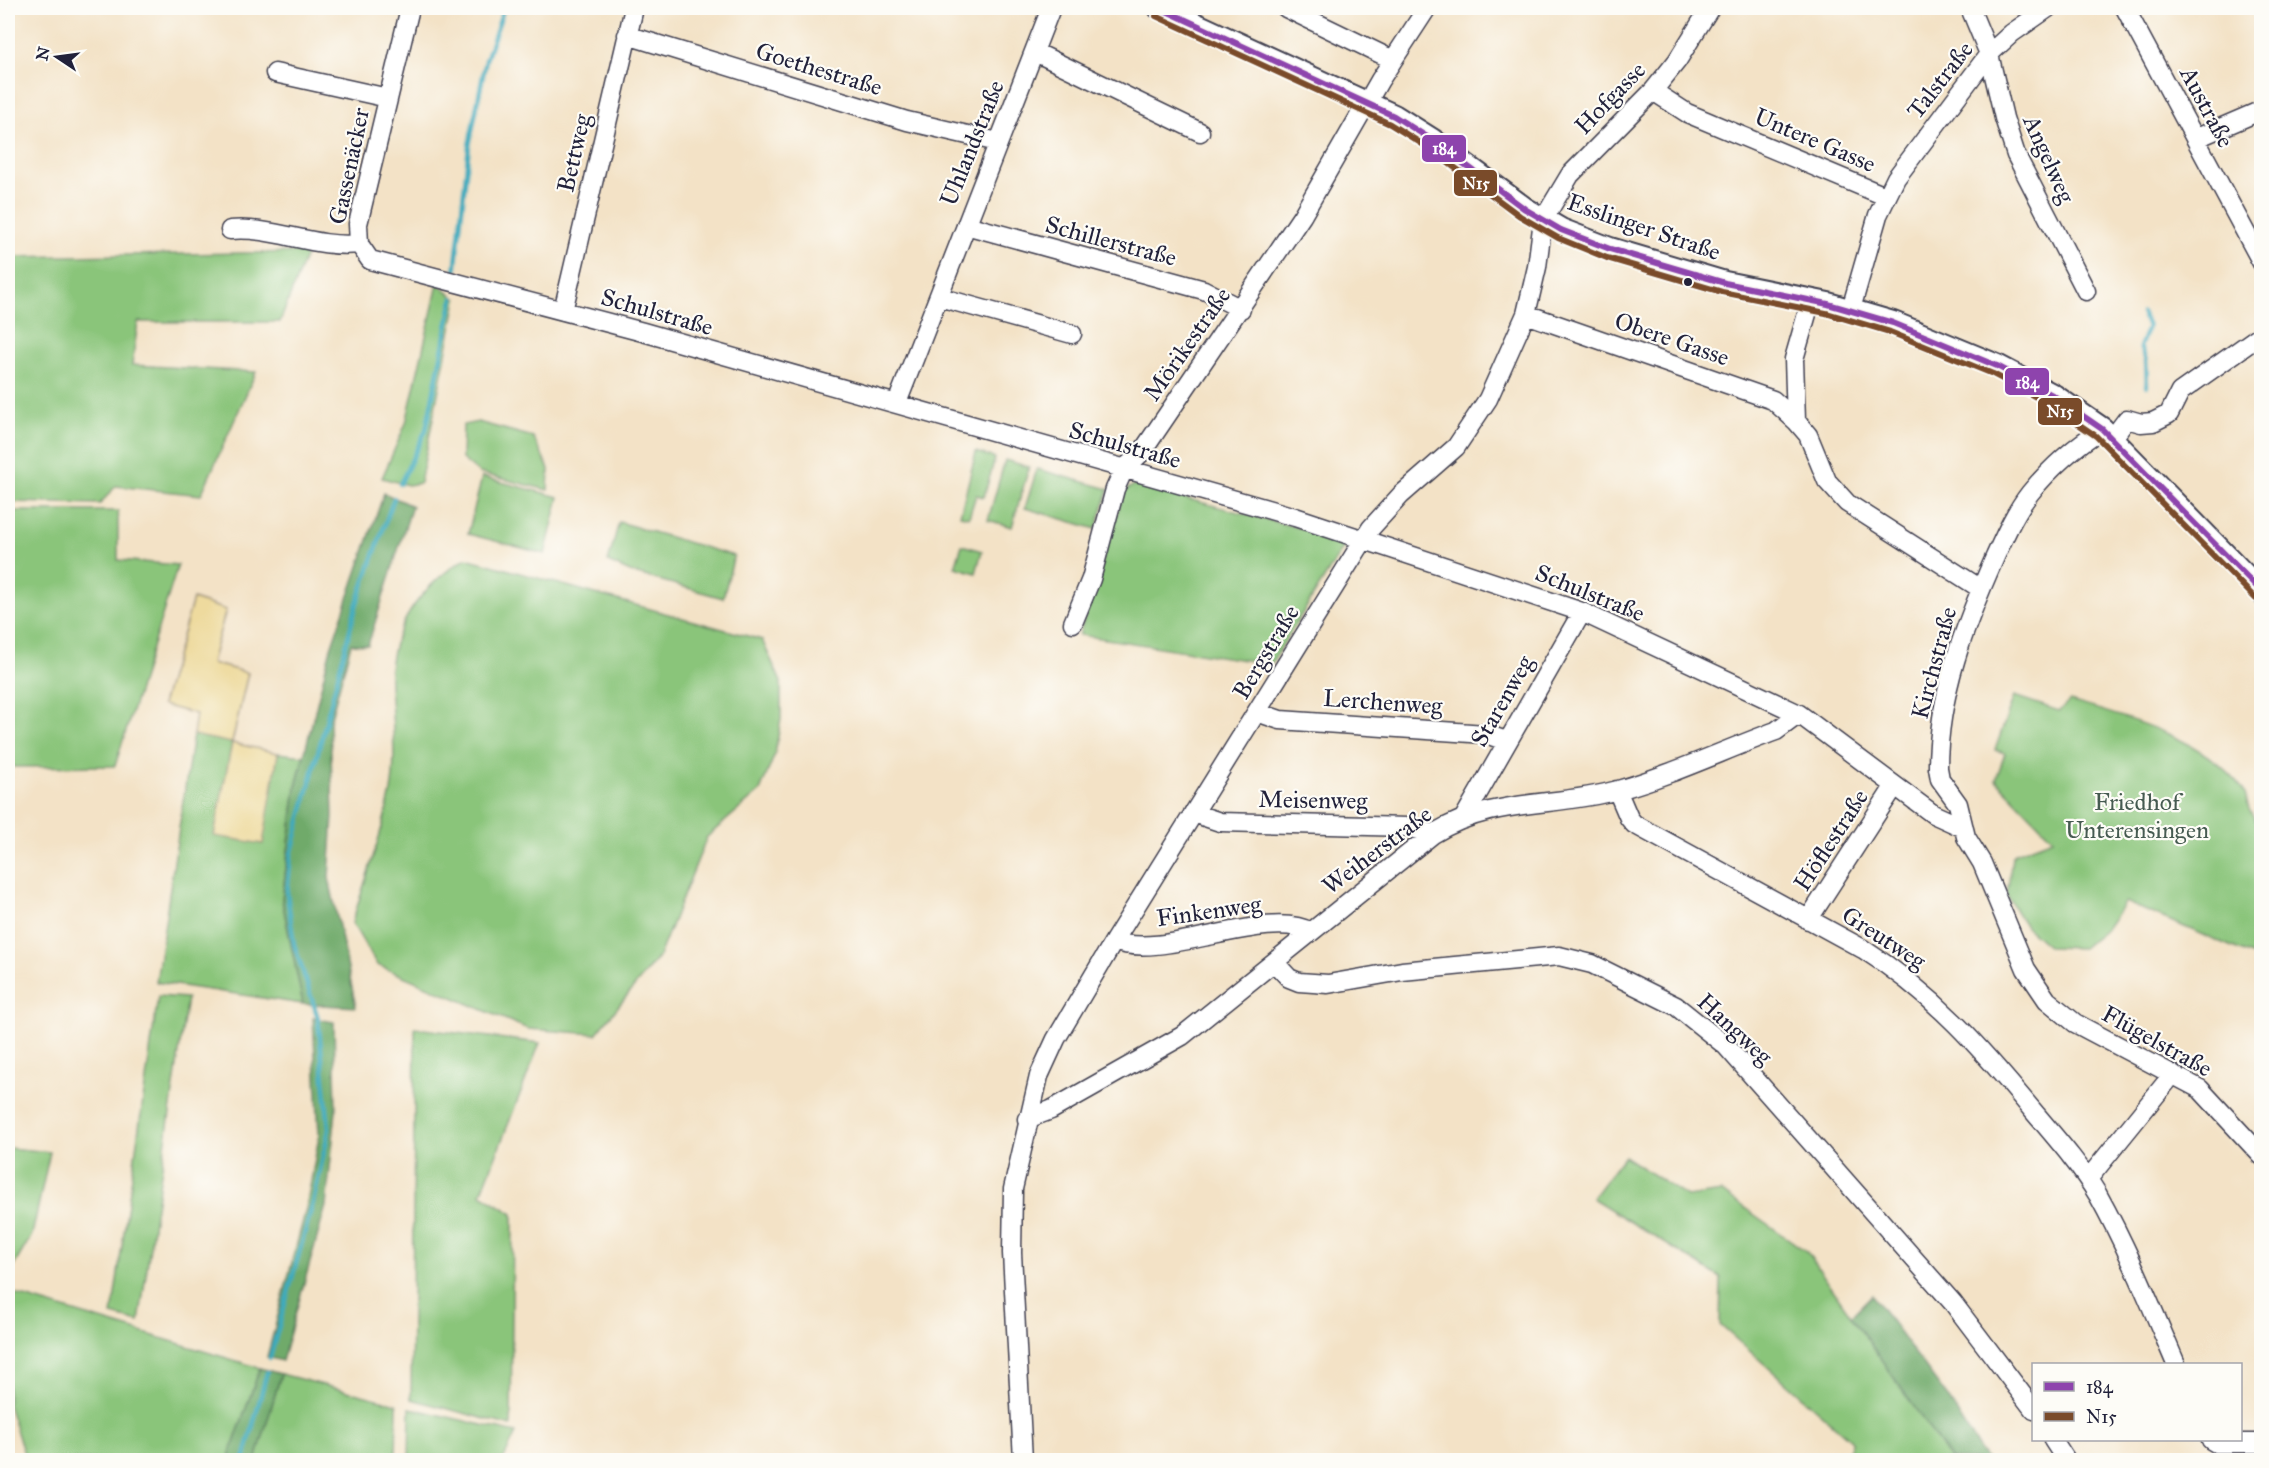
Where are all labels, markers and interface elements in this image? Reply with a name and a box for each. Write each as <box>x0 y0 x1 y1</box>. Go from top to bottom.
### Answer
north arrow <box>27 27 87 87</box>
street label: Talstraße <box>1900 35 1980 125</box>
street label: Goethestraße <box>752 36 886 102</box>
text: N <box>32 45 54 62</box>
street label: Hofgasse <box>1568 55 1652 141</box>
street label: Austraße <box>2173 60 2241 153</box>
street label: Uhlandstraße <box>933 76 1011 210</box>
street label: Untere Gasse <box>1750 101 1880 179</box>
street label: Gassenäcker <box>322 105 376 227</box>
street label: Angelweg <box>2016 109 2082 208</box>
street label: Bettweg <box>550 110 598 195</box>
line badge: 184 <box>1421 134 1467 163</box>
text: 184 <box>1432 139 1457 159</box>
line badge: N15 <box>1453 169 1498 197</box>
text: N15 <box>1462 174 1490 193</box>
street label: Esslinger Straße <box>1563 187 1725 267</box>
street label: Schillerstraße <box>1042 209 1180 273</box>
unlabelled marker <box>1682 276 1694 288</box>
street label: Mörikestraße <box>1137 281 1237 407</box>
street label: Schulstraße <box>597 282 717 342</box>
street label: Obere Gasse <box>1611 305 1733 373</box>
line badge: 184 <box>2004 367 2050 396</box>
text: 184 <box>2015 373 2040 393</box>
line badge: N15 <box>2037 397 2083 426</box>
text: N15 <box>2046 402 2074 421</box>
street label: Schulstraße <box>1065 415 1185 475</box>
street label: Schulstraße <box>1531 558 1649 628</box>
street label: Bergstraße <box>1226 599 1306 705</box>
street label: Kirchstraße <box>1905 604 1963 722</box>
street label: Starenweg <box>1464 649 1541 752</box>
street label: Lerchenweg <box>1322 683 1444 721</box>
street label: Meisenweg <box>1258 784 1369 816</box>
street label: Höflestraße <box>1787 784 1875 896</box>
park label: Friedhof Unterensingen <box>2065 787 2209 845</box>
street label: Weiherstraße <box>1316 799 1438 901</box>
street label: Finkenweg <box>1155 889 1264 933</box>
street label: Greutweg <box>1836 900 1932 977</box>
street label: Hangweg <box>1691 987 1779 1072</box>
street label: Flügelstraße <box>2097 998 2217 1084</box>
legend <box>2032 1363 2242 1441</box>
text: 184 <box>2086 1376 2114 1398</box>
text: N15 <box>2086 1406 2117 1428</box>

